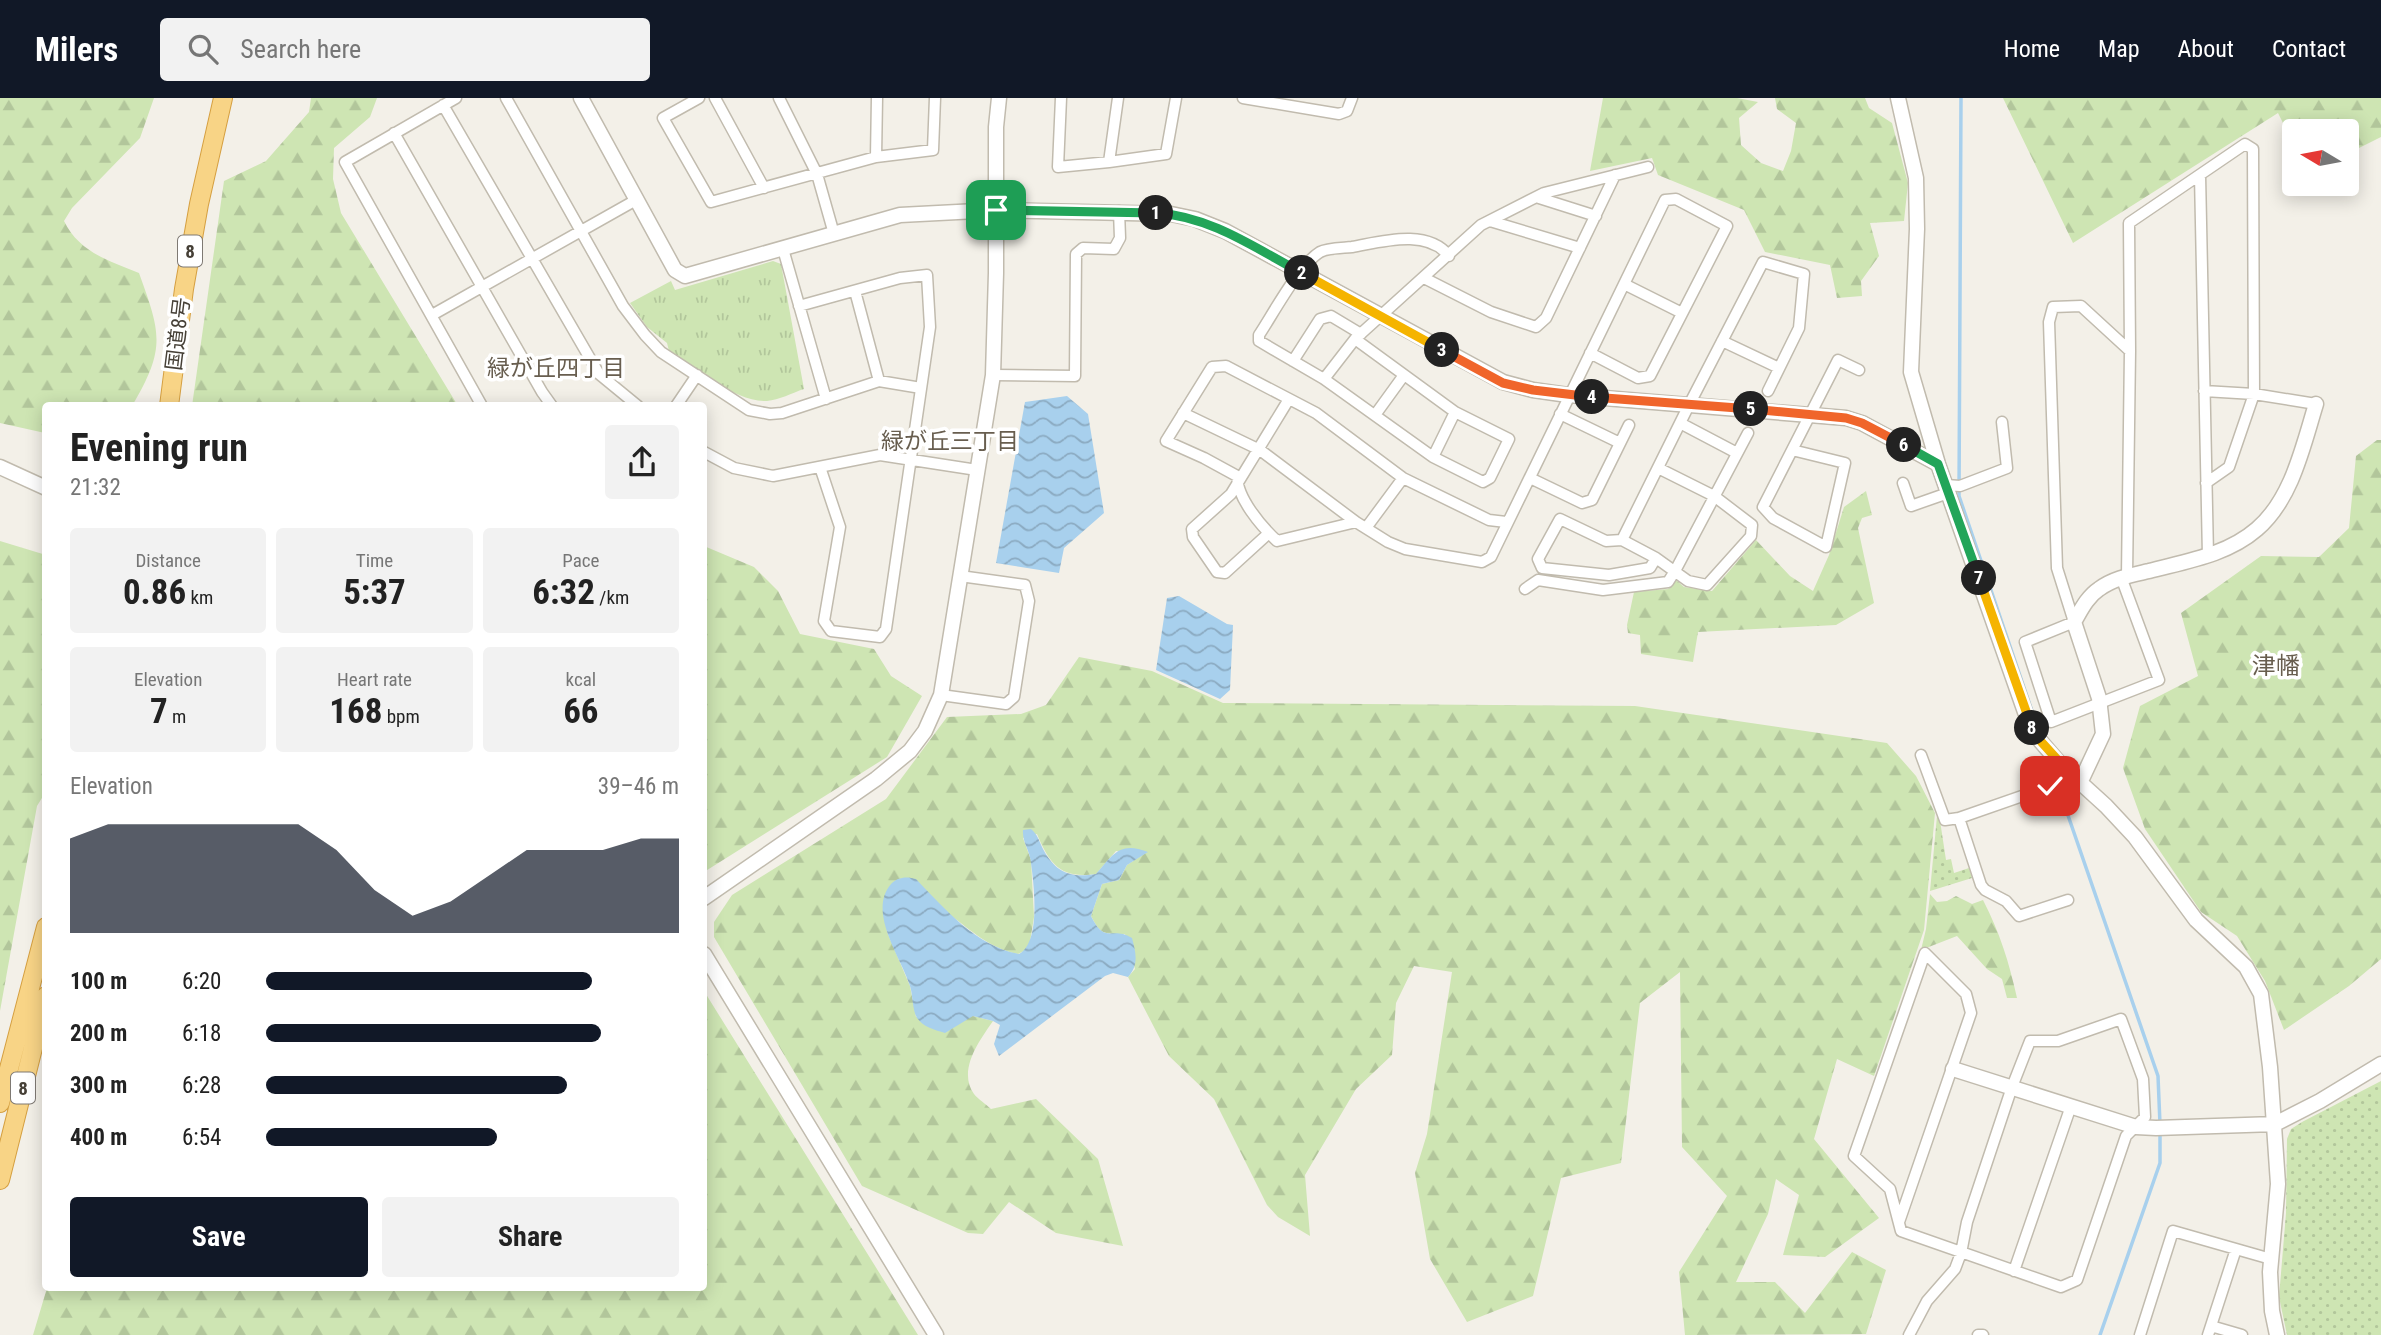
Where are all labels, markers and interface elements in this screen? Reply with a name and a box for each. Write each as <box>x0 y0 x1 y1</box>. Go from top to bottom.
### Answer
search box <box>160 18 650 81</box>
text: Milers <box>35 30 118 69</box>
icon: search <box>184 30 222 68</box>
text: Search here <box>240 34 361 64</box>
text: Home <box>2004 35 2060 63</box>
text: Map <box>2098 35 2140 63</box>
text: About <box>2178 35 2234 63</box>
text: Contact <box>2272 35 2346 63</box>
north arrow <box>2282 119 2359 196</box>
map controls <box>2282 119 2359 196</box>
pin <box>966 180 1026 240</box>
icon: arrive <box>977 191 1015 229</box>
pin: 1 <box>1138 195 1174 230</box>
text: 1 <box>1151 201 1160 224</box>
road number: 8 <box>178 236 202 266</box>
pin: 2 <box>1284 256 1320 290</box>
text: 2 <box>1297 261 1306 284</box>
street label: 国道8号 <box>162 296 194 372</box>
pin: 3 <box>1424 332 1460 368</box>
text: 3 <box>1437 338 1446 361</box>
district label: 緑が丘四丁目 <box>487 355 625 382</box>
pin: 4 <box>1574 380 1610 414</box>
text: 4 <box>1587 385 1596 408</box>
pin: 5 <box>1734 392 1768 426</box>
text: 5 <box>1746 397 1755 420</box>
button: share <box>605 425 679 499</box>
text: Evening run <box>70 426 248 470</box>
district label: 緑が丘三丁目 <box>881 428 1019 455</box>
pin: 6 <box>1886 428 1922 462</box>
text: 6 <box>1899 433 1908 456</box>
text: 21:32 <box>70 474 121 501</box>
text: Distance <box>135 549 201 572</box>
text: Time <box>356 549 393 572</box>
text: Pace <box>562 549 599 572</box>
pin: 7 <box>1962 560 1996 596</box>
text: 7 <box>1974 566 1983 589</box>
text: 0.86 <box>123 572 186 613</box>
text: 5:37 <box>343 572 406 613</box>
text: 6:32 <box>532 572 595 613</box>
text: km <box>186 586 213 609</box>
text: /km <box>595 586 629 609</box>
district label: 津幡 <box>2252 652 2300 680</box>
text: Elevation <box>134 668 202 691</box>
text: Heart rate <box>337 668 412 691</box>
text: kcal <box>566 668 596 691</box>
text: 7 <box>150 691 168 732</box>
text: 168 <box>329 691 382 732</box>
text: 66 <box>563 691 599 732</box>
text: m <box>168 705 186 728</box>
text: bpm <box>382 705 420 728</box>
pin: 8 <box>2014 710 2050 746</box>
text: 8 <box>2027 716 2036 739</box>
pin <box>2020 756 2080 816</box>
icon: check <box>2031 767 2069 805</box>
text: Elevation <box>70 773 153 800</box>
text: 39–46 m <box>598 773 679 800</box>
text: 100 m <box>70 968 127 995</box>
text: 6:20 <box>182 968 221 995</box>
text: 200 m <box>70 1020 127 1047</box>
text: 6:18 <box>182 1020 221 1047</box>
road number: 8 <box>11 1072 35 1104</box>
text: 300 m <box>70 1072 127 1099</box>
text: 6:28 <box>182 1072 221 1099</box>
text: 400 m <box>70 1124 127 1151</box>
text: 6:54 <box>182 1124 221 1151</box>
button: Save <box>70 1197 368 1277</box>
button: Share <box>382 1197 679 1277</box>

